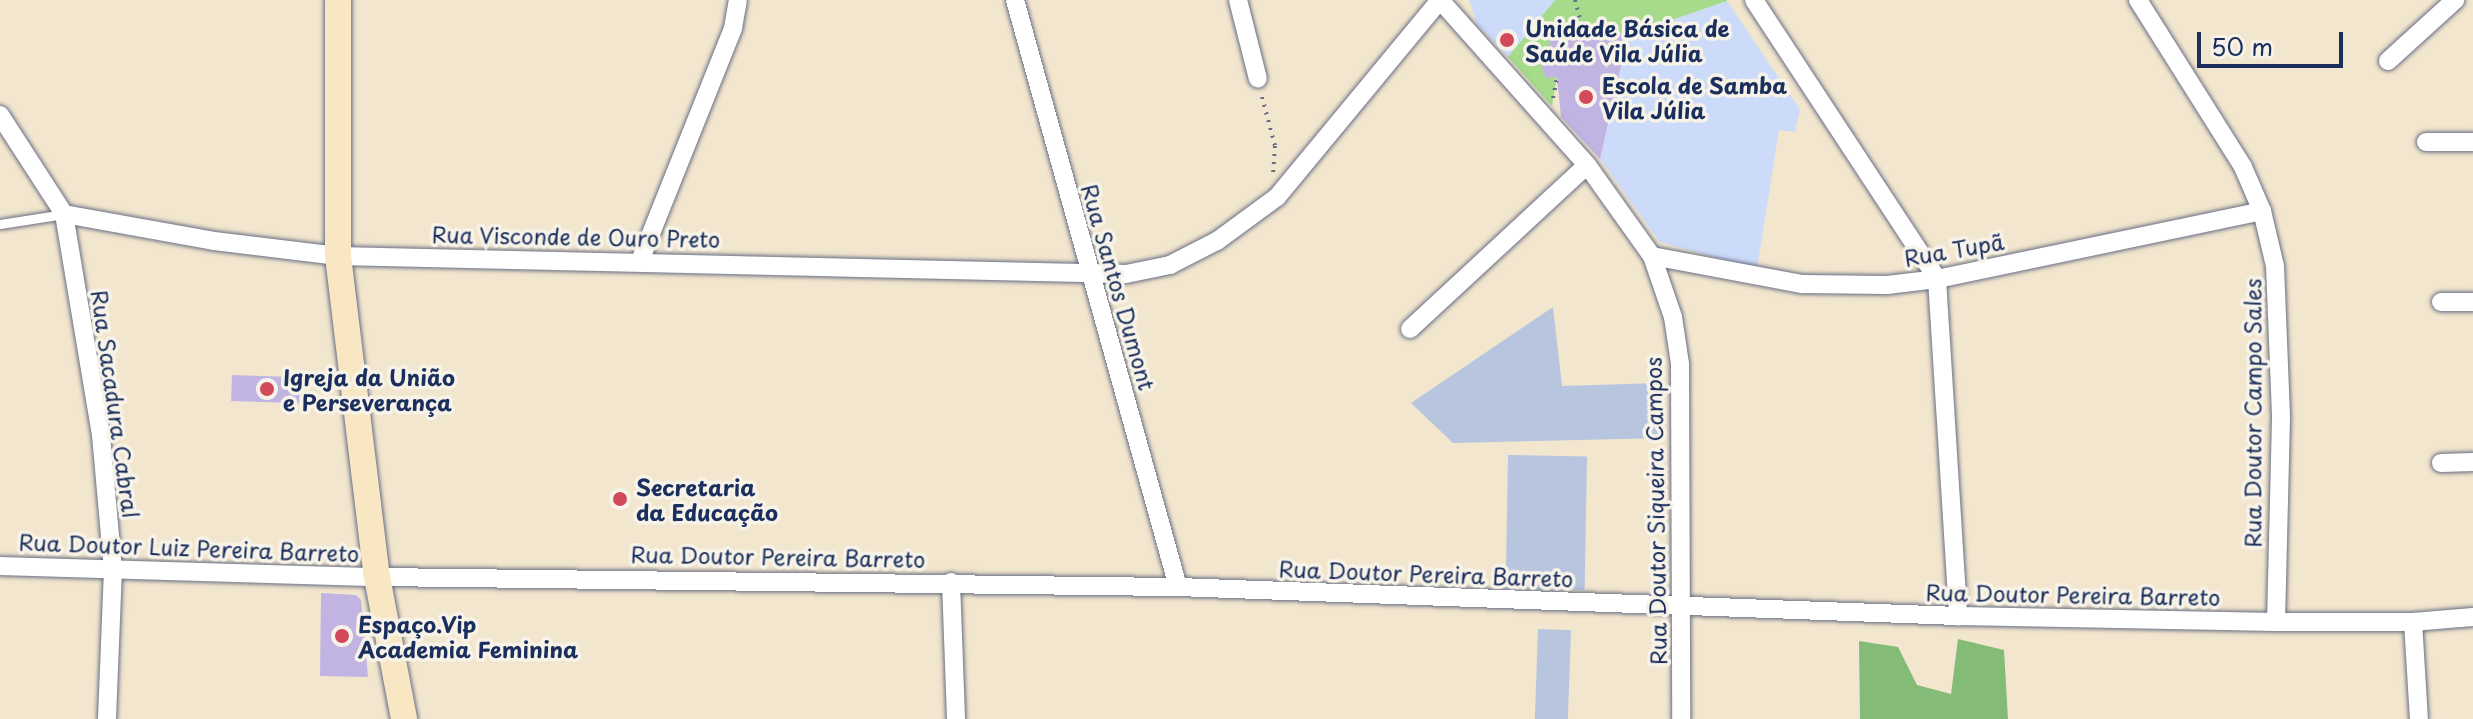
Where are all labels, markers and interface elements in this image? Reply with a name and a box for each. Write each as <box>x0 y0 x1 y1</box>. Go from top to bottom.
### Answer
place label: Unidade Básica de Saúde Vila Júlia <box>1525 14 1732 66</box>
scale bar <box>2201 16 2347 66</box>
text: 50 m <box>2211 28 2273 64</box>
marker: Unidade Básica de Saúde Vila Júlia <box>1496 29 1518 51</box>
place label: Escola de Samba Vila Júlia <box>1602 71 1791 122</box>
marker: Escola de Samba Vila Júlia <box>1577 88 1595 106</box>
street label: Rua Santos Dumont <box>1077 181 1161 393</box>
street label: Rua Visconde de Ouro Preto <box>428 220 724 252</box>
street label: Rua Tupã <box>1902 227 2006 271</box>
street label: Rua Doutor Campo Sales <box>2239 279 2265 547</box>
street label: Rua Sacadura Cabral <box>87 289 145 519</box>
street label: Rua Doutor Siqueira Campos <box>1639 357 1671 665</box>
place label: Igreja da União e Perseverança <box>283 363 456 414</box>
marker: Igreja da União e Perseverança <box>258 380 276 398</box>
place label: Secretaria da Educação <box>636 473 778 524</box>
marker: Secretaria da Educação <box>611 490 629 508</box>
street label: Rua Doutor Luiz Pereira Barreto <box>18 528 360 566</box>
street label: Rua Doutor Pereira Barreto <box>631 540 925 572</box>
street label: Rua Doutor Pereira Barreto <box>1279 555 1573 591</box>
street label: Rua Doutor Pereira Barreto <box>1926 578 2220 610</box>
place label: Espaço.Vip Academia Feminina <box>358 610 578 662</box>
marker: Espaço.Vip Academia Feminina <box>333 627 351 645</box>

